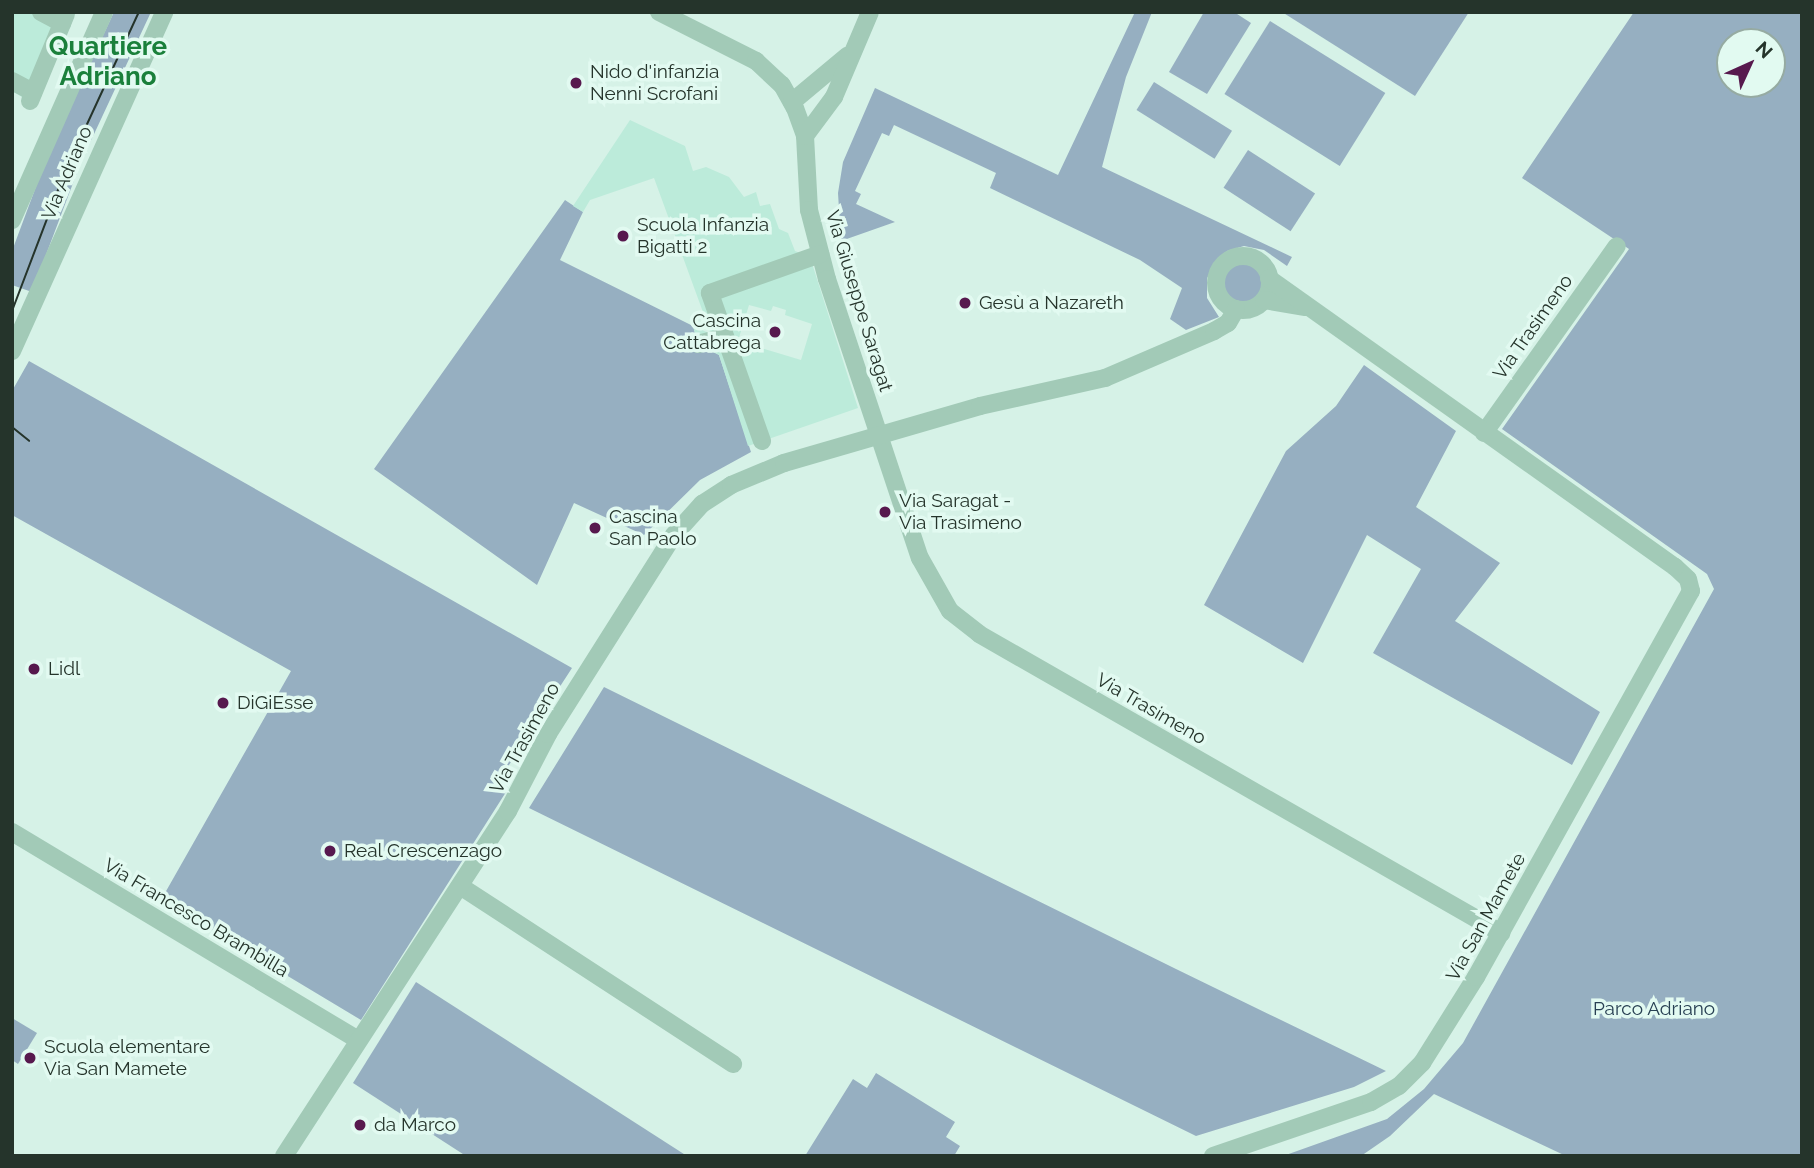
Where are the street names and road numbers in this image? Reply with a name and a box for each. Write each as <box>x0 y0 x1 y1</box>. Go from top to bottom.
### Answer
street label: Via Adriano <box>37 122 97 224</box>
street label: Via Giuseppe Saragat <box>821 208 897 394</box>
street label: Via Trasimeno <box>1488 270 1578 384</box>
street label: Via Trasimeno <box>1092 668 1210 750</box>
street label: Via Trasimeno <box>485 678 565 798</box>
street label: Via San Mamete <box>1441 849 1531 985</box>
street label: Via Francesco Brambilla <box>99 854 293 982</box>

